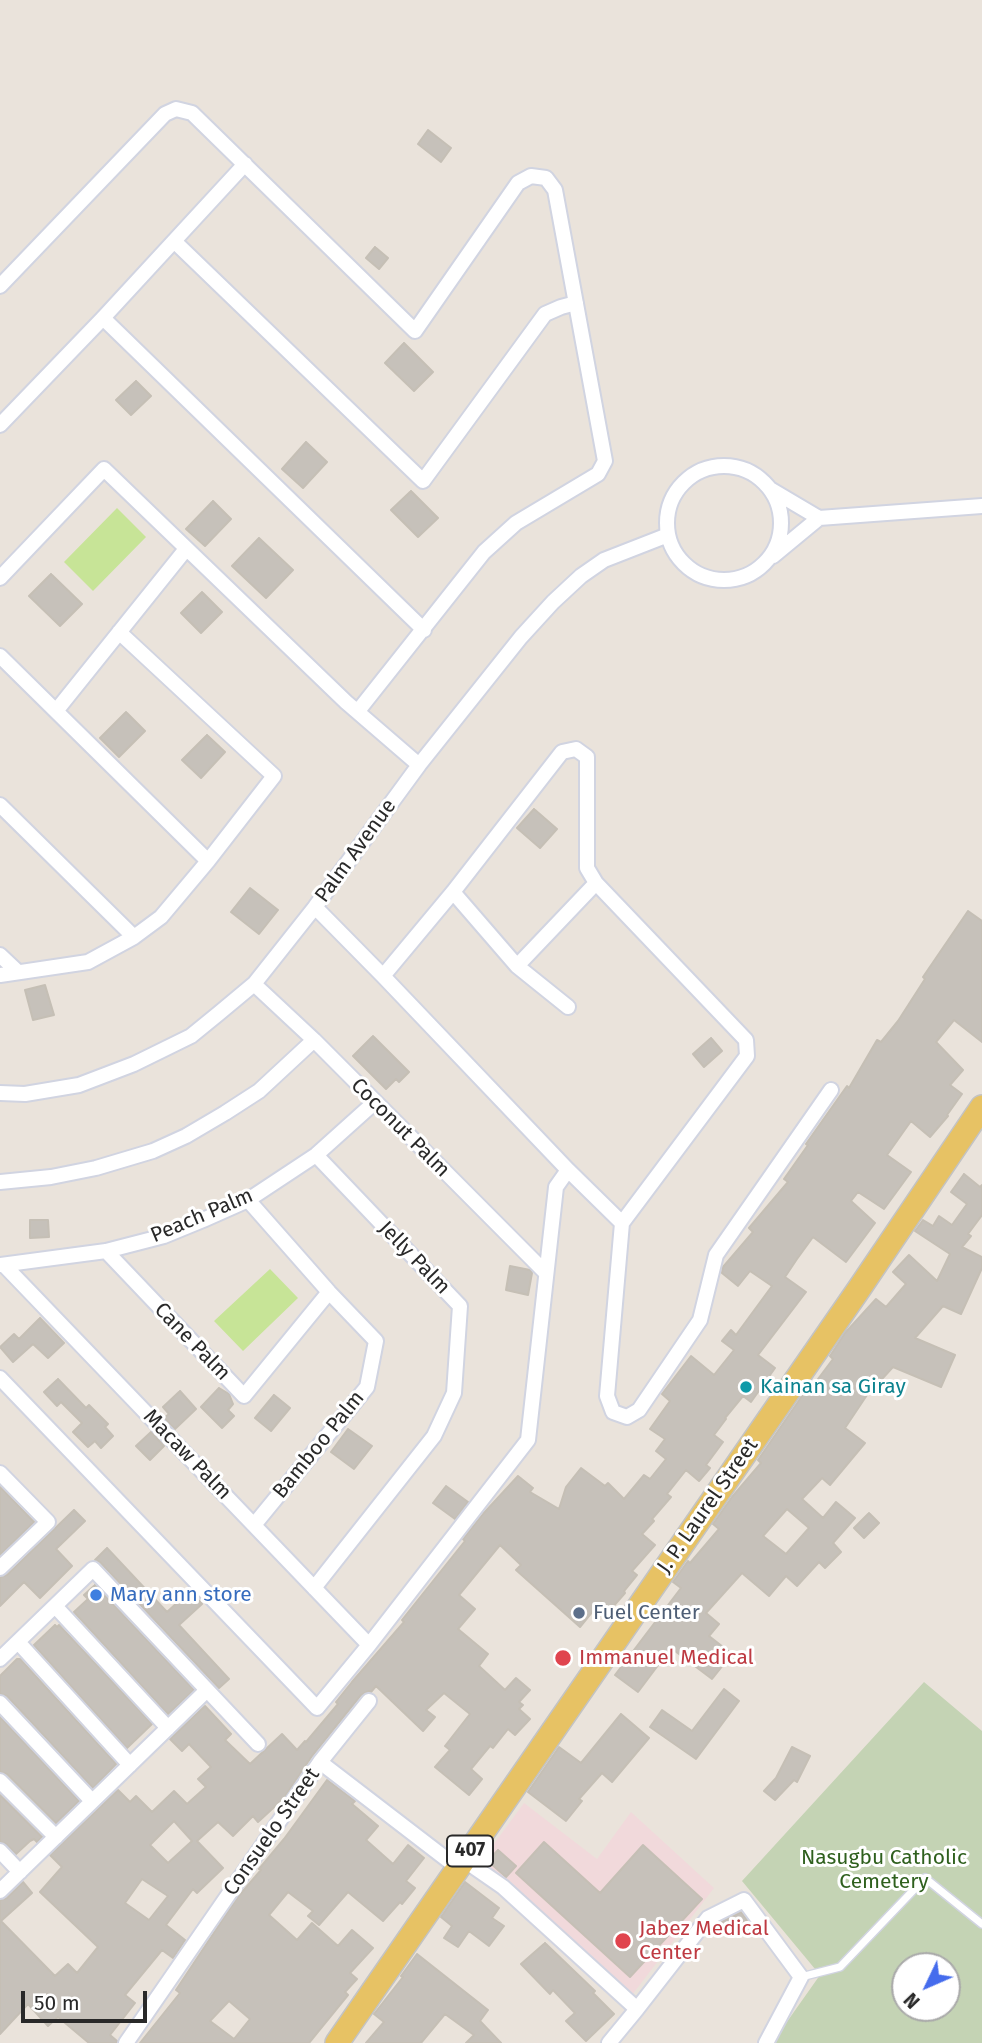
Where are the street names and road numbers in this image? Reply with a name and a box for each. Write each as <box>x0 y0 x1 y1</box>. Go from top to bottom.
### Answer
street label: Palm Avenue <box>310 794 402 908</box>
street label: Coconut Palm <box>345 1073 455 1183</box>
street label: Peach Palm <box>147 1183 257 1249</box>
street label: Jelly Palm <box>373 1216 455 1300</box>
street label: Cane Palm <box>149 1298 235 1386</box>
street label: Bamboo Palm <box>268 1386 370 1504</box>
street label: Macaw Palm <box>138 1405 236 1505</box>
street label: J. P. Laurel Street <box>652 1434 764 1578</box>
street label: Consuelo Street <box>219 1763 325 1901</box>
road number: 407 <box>447 1836 493 1867</box>

